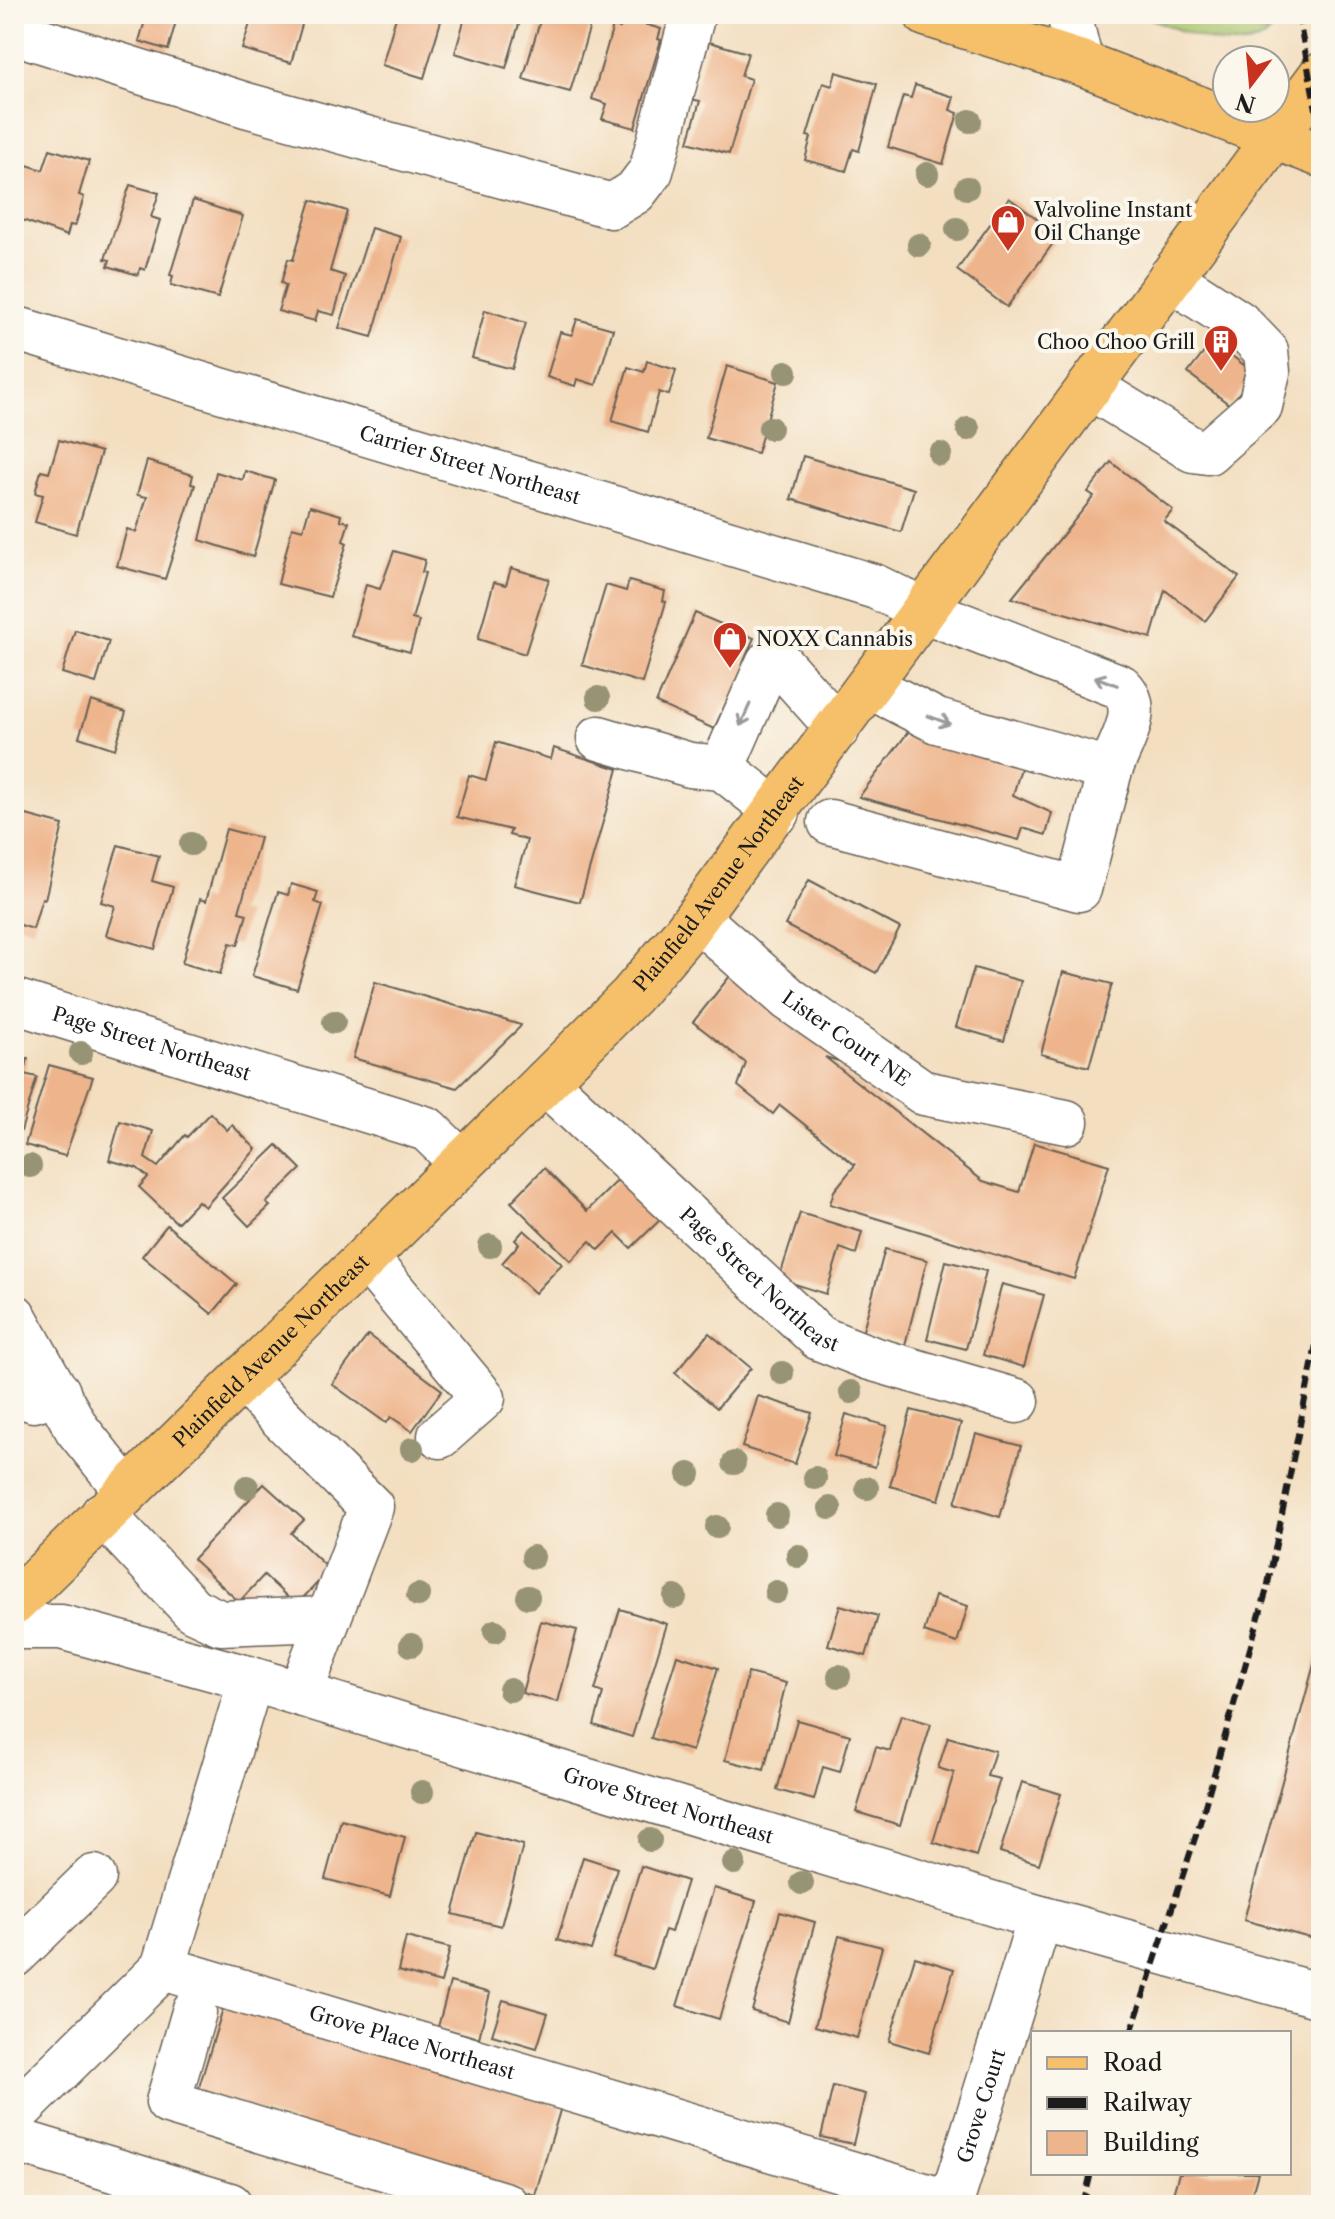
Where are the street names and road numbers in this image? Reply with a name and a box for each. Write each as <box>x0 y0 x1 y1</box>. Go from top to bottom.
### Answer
street label: Carrier Street Northeast <box>357 420 583 509</box>
street label: Plainfield Avenue Northeast <box>628 771 809 996</box>
street label: Lister Court NE <box>777 986 915 1092</box>
street label: Page Street Northeast <box>49 1002 254 1086</box>
street label: Page Street Northeast <box>675 1202 842 1357</box>
street label: Plainfield Avenue Northeast <box>168 1249 374 1452</box>
street label: Grove Street Northeast <box>560 1762 776 1849</box>
street label: Grove Place Northeast <box>306 2000 518 2084</box>
street label: Grove Court <box>952 2046 1010 2166</box>

